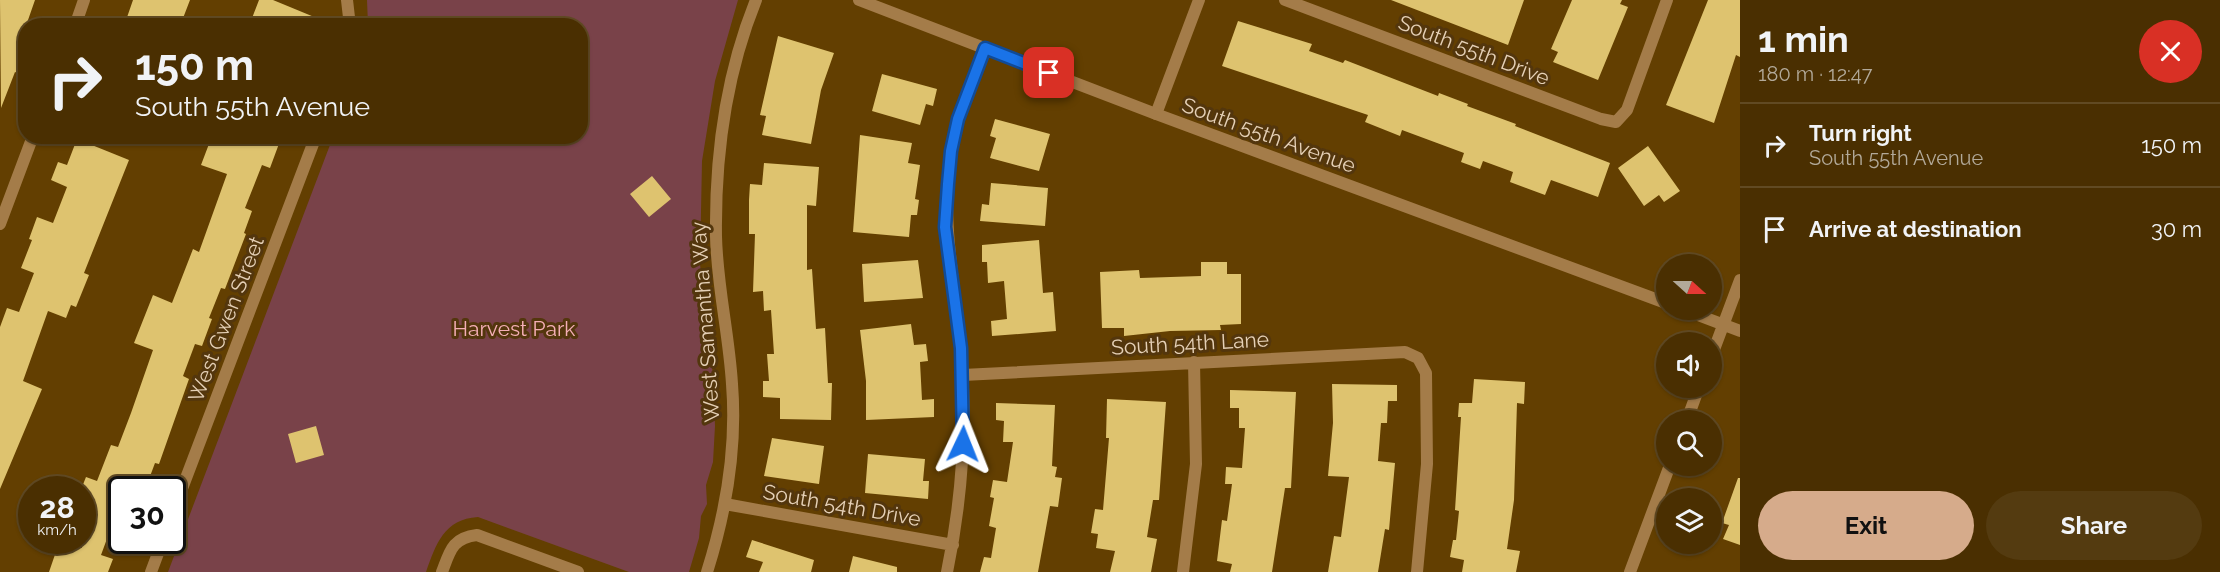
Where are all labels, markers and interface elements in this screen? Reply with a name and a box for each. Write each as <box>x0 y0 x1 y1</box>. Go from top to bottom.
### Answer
street label: South 55th Drive <box>1395 10 1553 90</box>
text: 1 min <box>1758 18 1849 60</box>
button: close <box>2139 20 2202 83</box>
text: 150 m <box>135 41 254 90</box>
icon: right <box>36 42 114 120</box>
pin <box>1023 47 1074 98</box>
icon: arrive <box>1032 56 1065 89</box>
text: 180 m · 12:47 <box>1758 62 1872 86</box>
text: South 55th Avenue <box>135 91 370 122</box>
street label: South 55th Avenue <box>1179 92 1359 178</box>
text: Turn right <box>1809 120 1912 146</box>
icon: right <box>1758 129 1791 162</box>
text: 150 m <box>2141 132 2202 158</box>
text: South 55th Avenue <box>1809 146 1983 170</box>
icon: arrive <box>1758 213 1791 246</box>
text: Arrive at destination <box>1809 216 2022 242</box>
text: 30 m <box>2151 216 2202 242</box>
street label: West Samantha Way <box>686 221 724 423</box>
street label: West Gwen Street <box>183 233 269 405</box>
north arrow <box>1656 254 1722 320</box>
map controls <box>1656 254 1722 554</box>
park label: Harvest Park <box>453 316 575 341</box>
street label: South 54th Lane <box>1110 326 1270 360</box>
button: sound <box>1656 332 1722 398</box>
button: search <box>1656 410 1722 476</box>
position arrow <box>931 412 995 476</box>
speed limit sign: 30 <box>108 476 186 554</box>
street label: South 54th Drive <box>761 479 923 531</box>
button: layers <box>1656 488 1722 554</box>
text: 28 <box>39 490 75 525</box>
button: Exit <box>1758 491 1974 560</box>
button: Share <box>1986 491 2202 560</box>
text: km/h <box>37 521 77 539</box>

